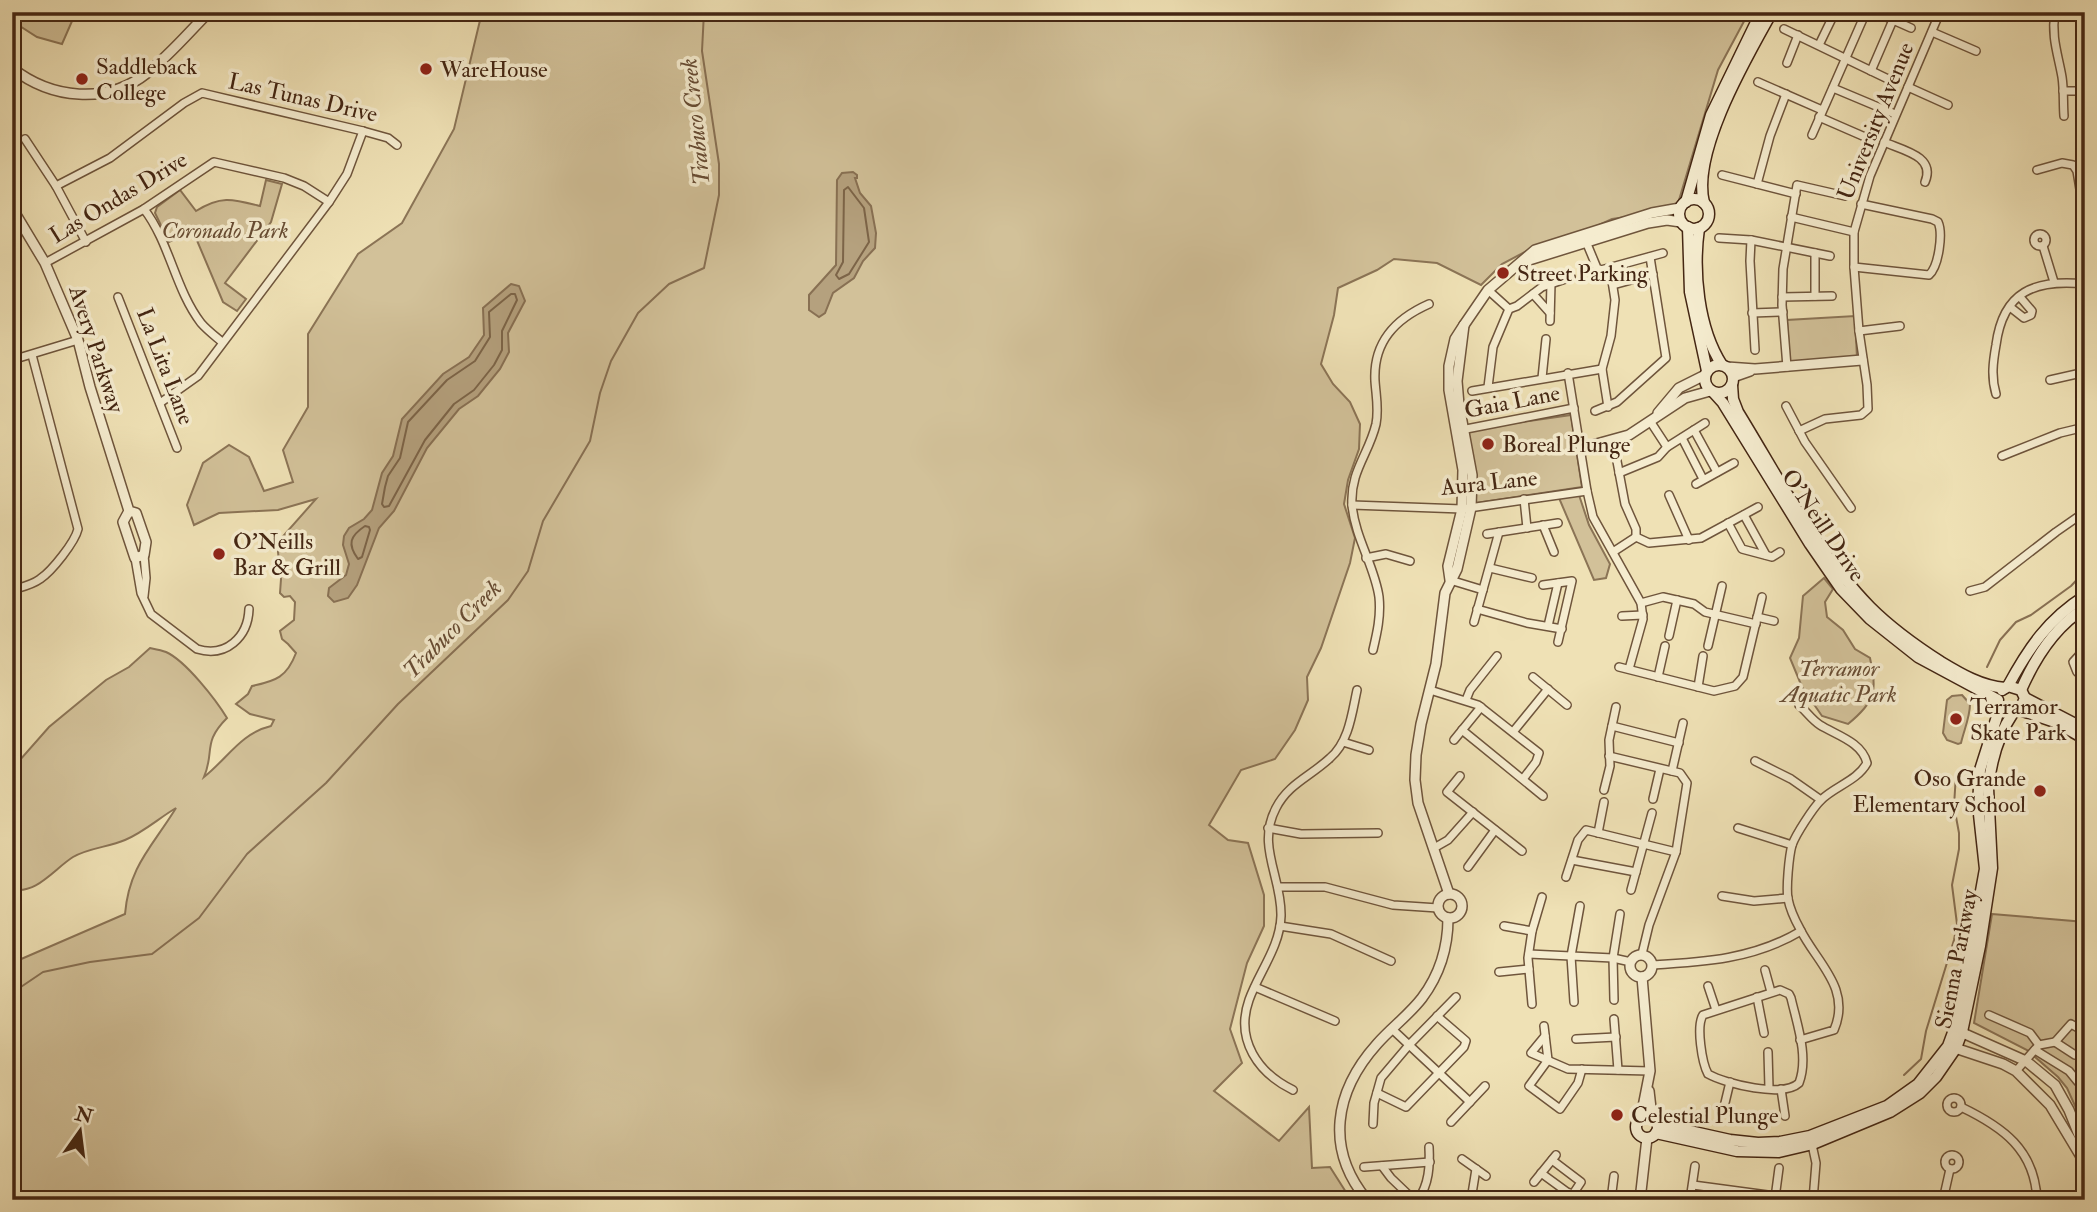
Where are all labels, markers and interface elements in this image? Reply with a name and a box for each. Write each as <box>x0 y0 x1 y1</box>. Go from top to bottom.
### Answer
street label: University Avenue <box>1831 38 1920 204</box>
place label: Saddleback College <box>96 52 197 107</box>
place label: WareHouse <box>439 55 548 84</box>
water label: Trabuco Creek <box>673 57 718 187</box>
marker: WareHouse <box>418 61 434 77</box>
street label: Las Tunas Drive <box>226 66 381 129</box>
marker: Saddleback College <box>74 71 90 87</box>
street label: Las Ondas Drive <box>44 145 193 250</box>
park label: Coronado Park <box>161 216 289 245</box>
place label: Street Parking <box>1517 259 1649 288</box>
marker: Street Parking <box>1495 265 1511 281</box>
street label: Avery Parkway <box>62 281 131 417</box>
street label: La Lita Lane <box>130 304 201 429</box>
street label: Gaia Lane <box>1462 378 1563 425</box>
place label: Boreal Plunge <box>1502 430 1631 459</box>
marker: Boreal Plunge <box>1480 436 1496 452</box>
street label: Aura Lane <box>1438 463 1539 502</box>
street label: O'Neill Drive <box>1775 463 1872 587</box>
place label: O'Neills Bar & Grill <box>233 527 341 582</box>
marker: O'Neills Bar & Grill <box>211 546 227 562</box>
water label: Trabuco Creek <box>396 573 508 685</box>
park label: Terramor Aquatic Park <box>1778 654 1897 709</box>
place label: Terramor Skate Park <box>1970 692 2067 747</box>
marker: Terramor Skate Park <box>1948 711 1964 727</box>
place label: Oso Grande Elementary School <box>1852 764 2026 819</box>
marker: Oso Grande Elementary School <box>2032 783 2048 799</box>
street label: Sienna Parkway <box>1929 886 1984 1031</box>
north arrow <box>46 1096 116 1166</box>
place label: Celestial Plunge <box>1631 1101 1779 1130</box>
text: N <box>72 1102 96 1129</box>
marker: Celestial Plunge <box>1609 1107 1625 1123</box>

